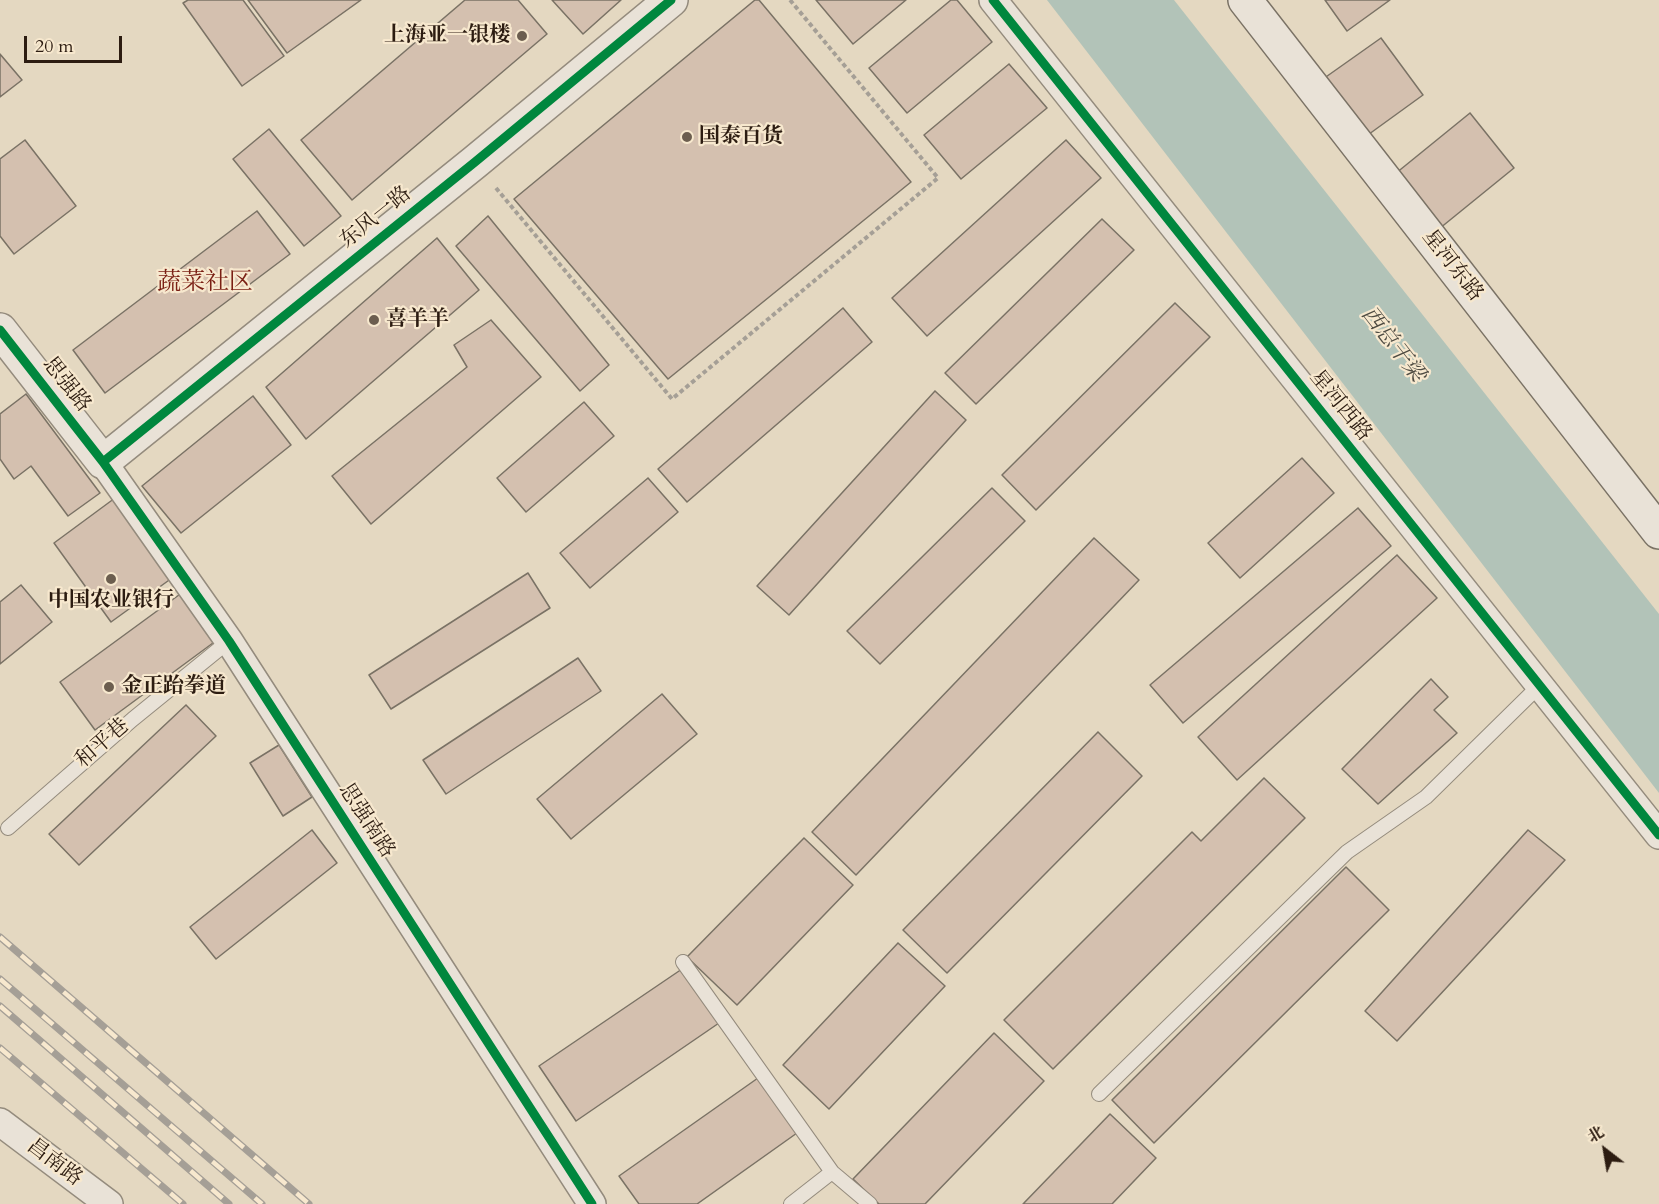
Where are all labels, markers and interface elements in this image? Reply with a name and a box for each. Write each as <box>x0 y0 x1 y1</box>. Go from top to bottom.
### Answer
place label: 上海亚一银楼 <box>384 23 510 49</box>
scale bar <box>27 24 124 62</box>
marker: 上海亚一银楼 <box>515 29 529 43</box>
text: 20 m <box>35 34 74 59</box>
place label: 国泰百货 <box>699 124 783 150</box>
marker: 国泰百货 <box>680 130 694 144</box>
street label: 东风一路 <box>335 182 417 254</box>
street label: 星河东路 <box>1416 225 1488 307</box>
district label: 蔬菜社区 <box>157 269 253 297</box>
water label: 西总干梁 <box>1355 302 1429 388</box>
place label: 喜羊羊 <box>386 307 449 333</box>
marker: 喜羊羊 <box>367 313 381 327</box>
street label: 思强路 <box>37 352 95 418</box>
street label: 星河西路 <box>1304 365 1376 447</box>
marker: 中国农业银行 <box>104 572 118 586</box>
place label: 中国农业银行 <box>48 588 174 614</box>
place label: 金正跆拳道 <box>121 674 226 700</box>
marker: 金正跆拳道 <box>102 680 116 694</box>
street label: 和平巷 <box>71 714 135 774</box>
street label: 思强南路 <box>333 779 399 863</box>
north arrow <box>1575 1120 1635 1180</box>
text: 北 <box>1583 1121 1608 1148</box>
street label: 昌南路 <box>21 1134 87 1192</box>

